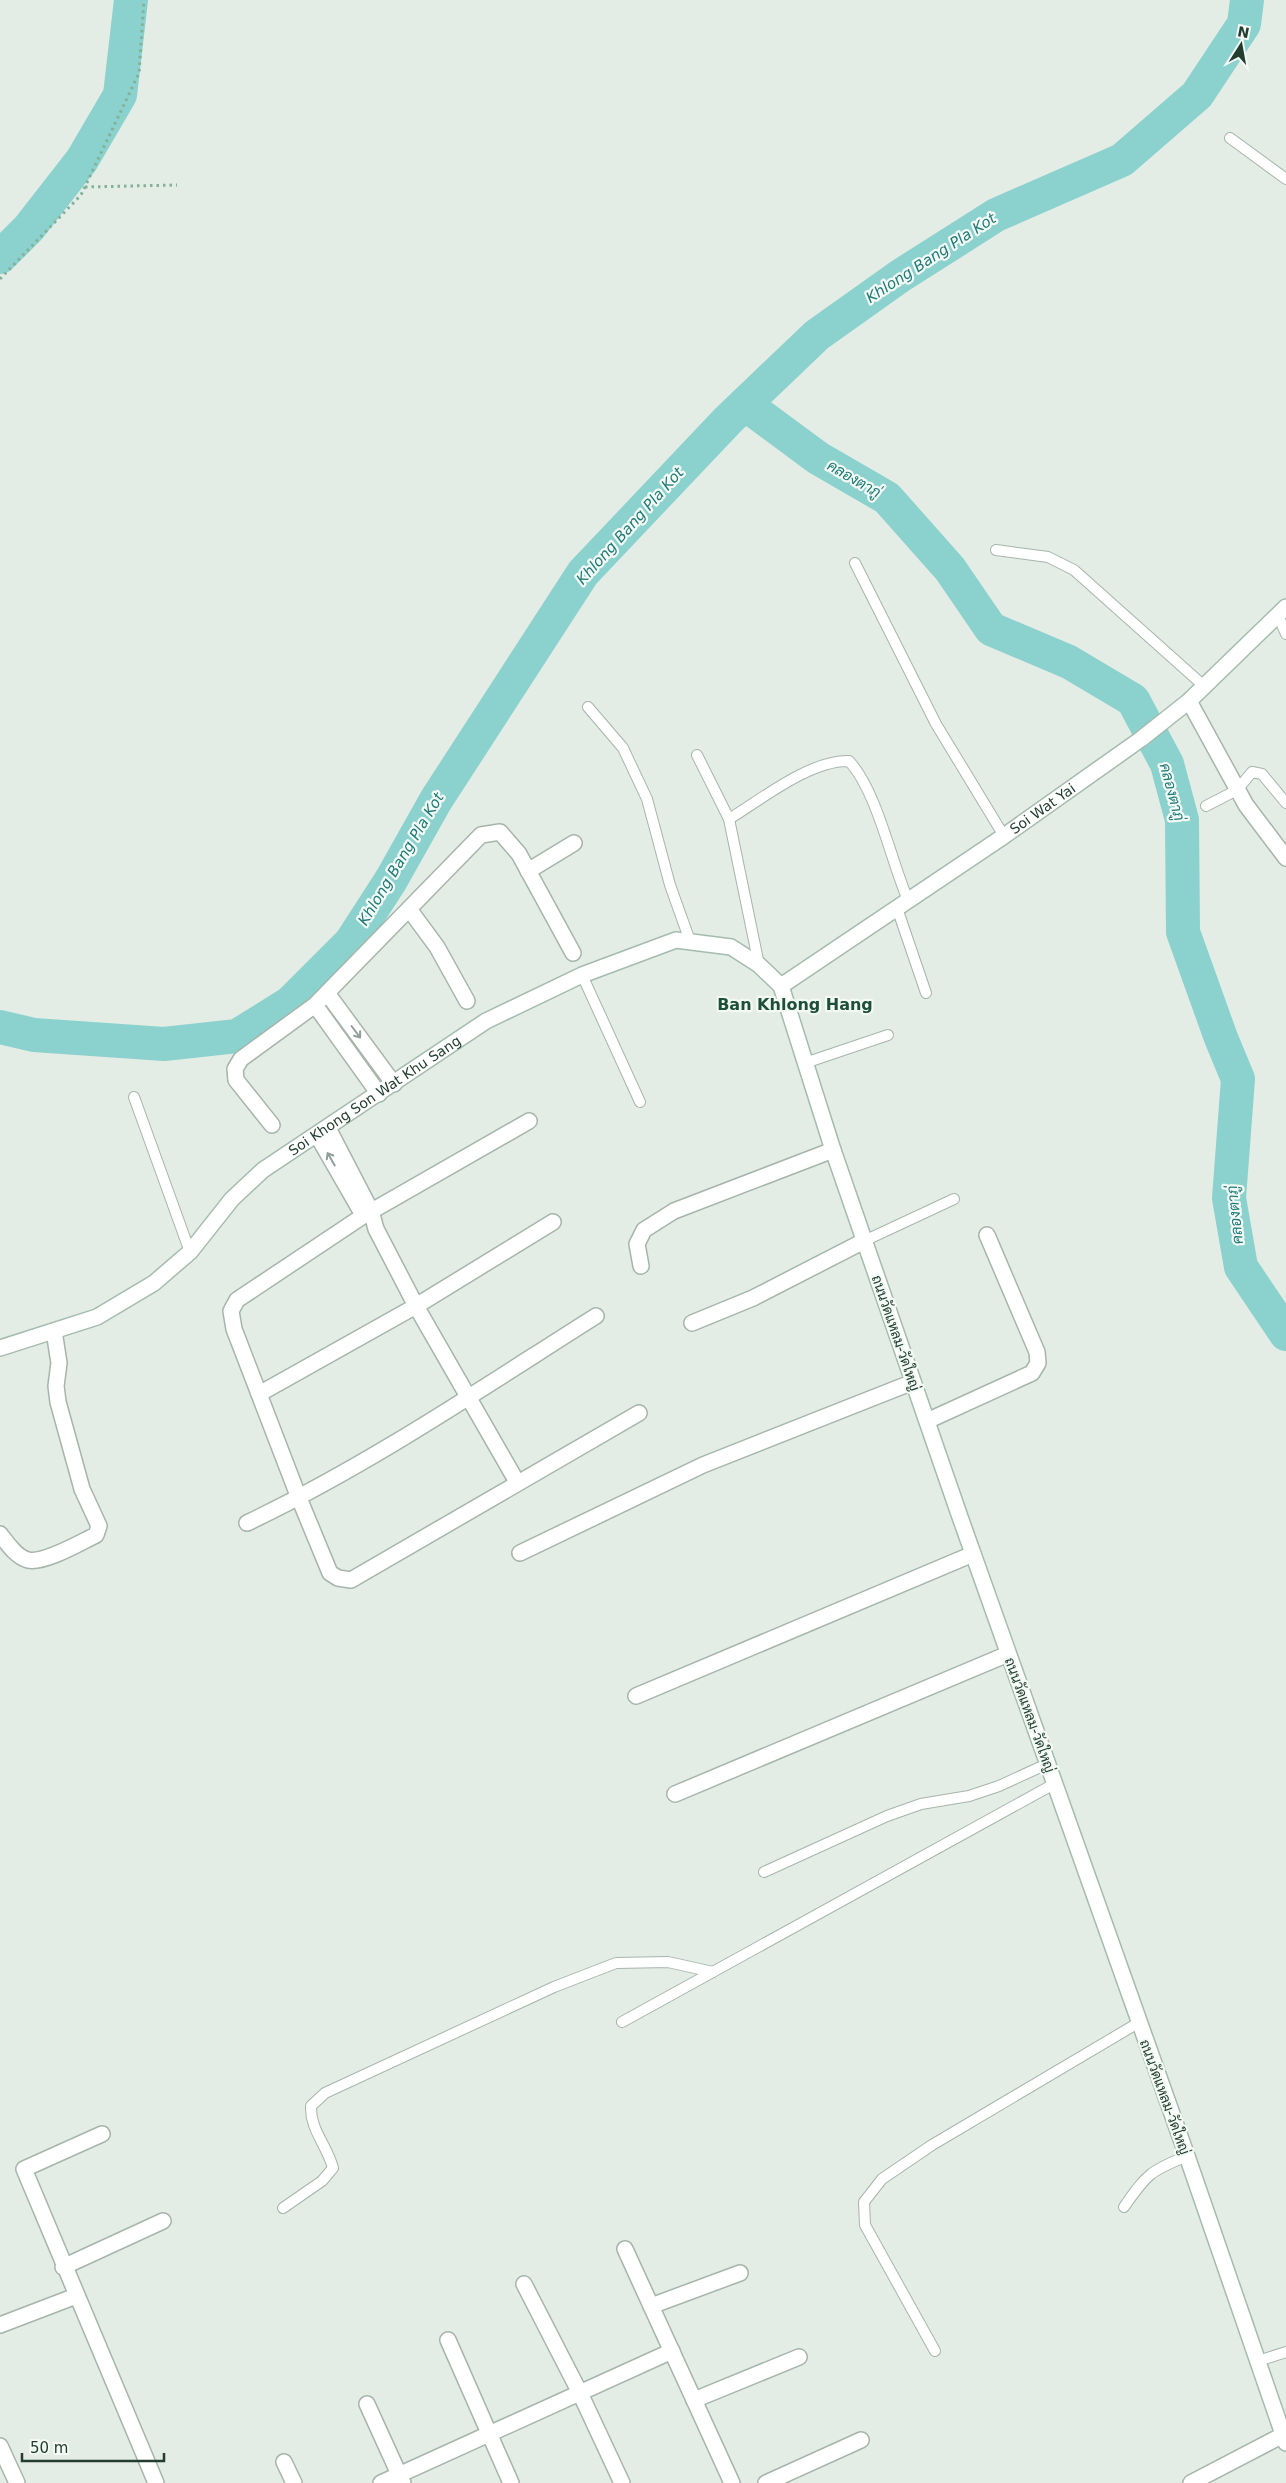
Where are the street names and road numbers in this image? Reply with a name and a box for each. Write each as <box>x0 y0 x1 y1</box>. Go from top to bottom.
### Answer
street label: Soi Wat Yai <box>1007 780 1078 837</box>
street label: Soi Khong Son Wat Khu Sang <box>286 1032 464 1159</box>
street label: ถนนวัดแหลม-วัดใหญ่ <box>868 1273 923 1393</box>
street label: ถนนวัดแหลม-วัดใหญ่ <box>1001 1655 1058 1775</box>
street label: ถนนวัดแหลม-วัดใหญ่ <box>1136 2037 1193 2157</box>

